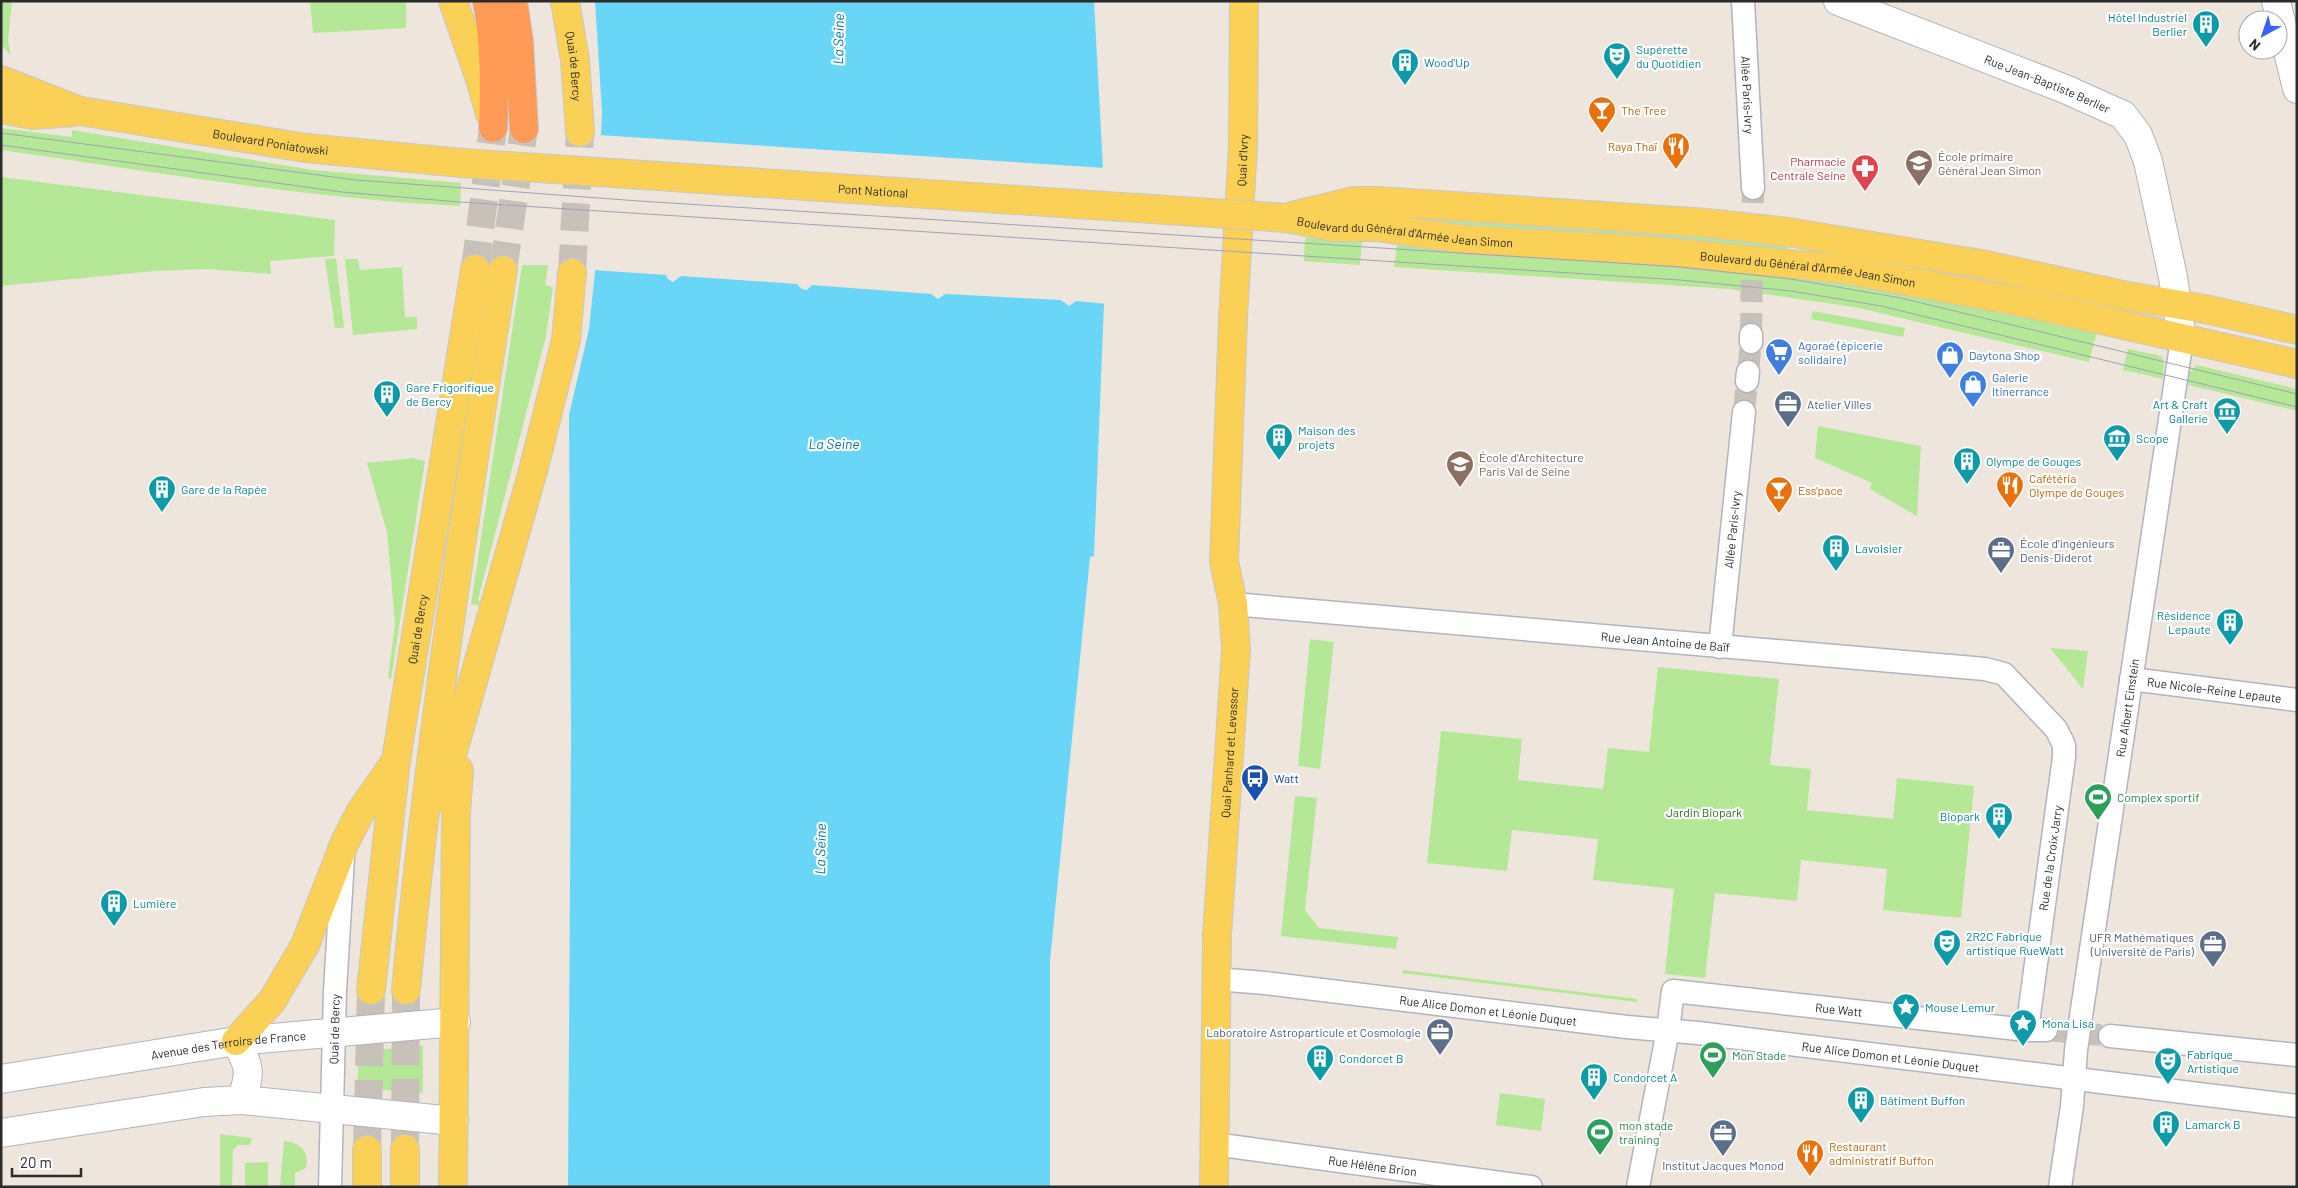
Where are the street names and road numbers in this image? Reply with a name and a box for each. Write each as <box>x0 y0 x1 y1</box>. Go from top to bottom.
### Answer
street label: Quai de Bercy <box>563 30 585 102</box>
street label: Rue Jean-Baptiste Berlier <box>1983 51 2113 116</box>
street label: Allée Paris-Ivry <box>1739 55 1757 135</box>
street label: Boulevard Poniatowski <box>212 126 329 157</box>
street label: Quai d'Ivry <box>1234 134 1250 187</box>
street label: Pont National <box>838 181 909 200</box>
street label: Boulevard du Général d'Armée Jean Simon <box>1296 213 1513 249</box>
street label: Boulevard du Général d'Armée Jean Simon <box>1699 248 1917 289</box>
street label: Allée Paris-Ivry <box>1721 490 1743 569</box>
street label: Quai de Bercy <box>405 593 430 665</box>
street label: Rue Jean Antoine de Baïf <box>1600 629 1730 654</box>
street label: Rue Albert Einstein <box>2113 658 2141 758</box>
street label: Rue Nicole-Reine Lepaute <box>2146 674 2282 705</box>
street label: Quai Panhard et Levassor <box>1218 686 1240 818</box>
street label: Rue de la Croix Jarry <box>2036 804 2064 912</box>
street label: Rue Alice Domon et Léonie Duquet <box>1399 992 1578 1028</box>
street label: Quai de Bercy <box>326 993 342 1064</box>
street label: Rue Watt <box>1815 1000 1863 1019</box>
street label: Avenue des Terroirs de France <box>150 1028 307 1062</box>
street label: Rue Alice Domon et Léonie Duquet <box>1801 1039 1980 1074</box>
street label: Rue Hélène Brion <box>1327 1153 1418 1178</box>

